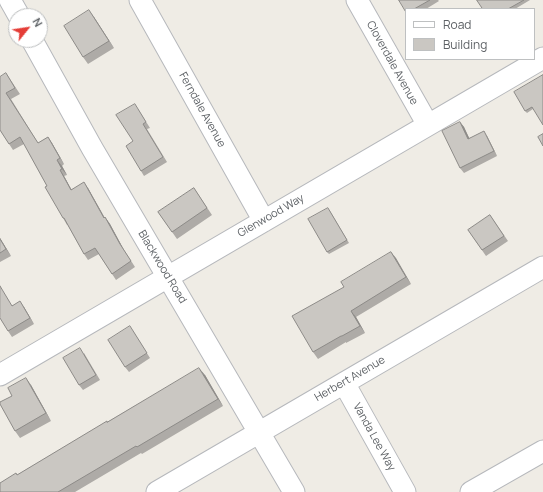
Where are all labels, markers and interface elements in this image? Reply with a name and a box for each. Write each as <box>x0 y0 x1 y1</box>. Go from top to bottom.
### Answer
north arrow <box>8 8 48 48</box>
legend <box>405 8 535 60</box>
text: N <box>29 15 46 29</box>
text: Road <box>443 16 471 33</box>
street label: Cloverdale Avenue <box>363 19 421 107</box>
text: Building <box>443 36 487 53</box>
street label: Ferndale Avenue <box>176 70 228 150</box>
street label: Glenwood Way <box>235 192 307 240</box>
street label: Blackwood Road <box>135 228 189 306</box>
street label: Herbert Avenue <box>312 354 388 404</box>
street label: Vanda Lee Way <box>350 401 398 473</box>

